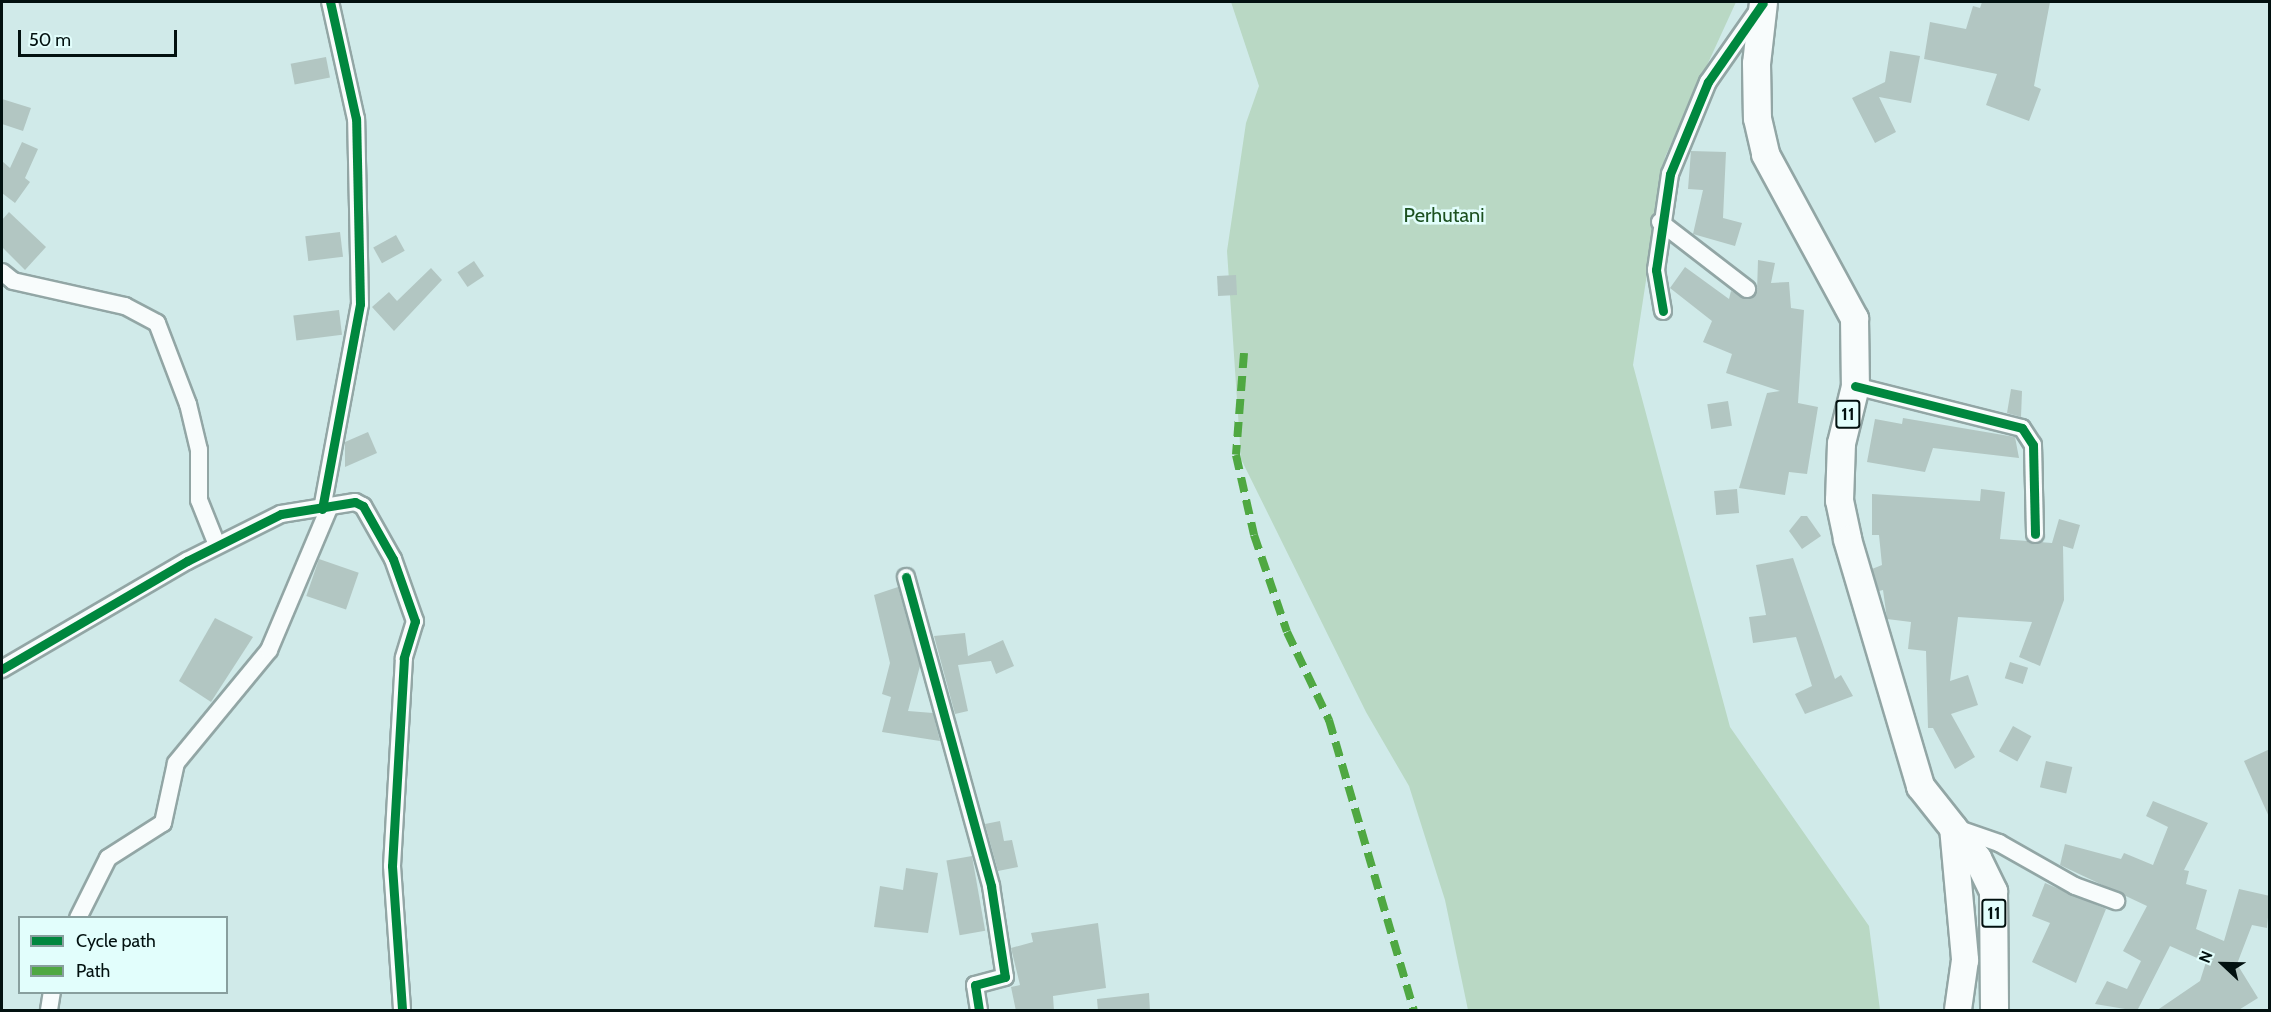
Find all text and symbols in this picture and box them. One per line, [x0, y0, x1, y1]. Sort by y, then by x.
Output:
scale bar [21, 18, 180, 56]
text: 50 m [29, 29, 71, 51]
park label: Perhutani [1404, 203, 1484, 227]
road number: 11 [1834, 399, 1862, 429]
road number: 11 [1980, 898, 2008, 928]
legend [18, 916, 228, 994]
text: Cycle path [76, 930, 156, 952]
north arrow [2193, 934, 2253, 994]
text: N [2195, 948, 2217, 966]
text: Path [76, 960, 110, 982]

